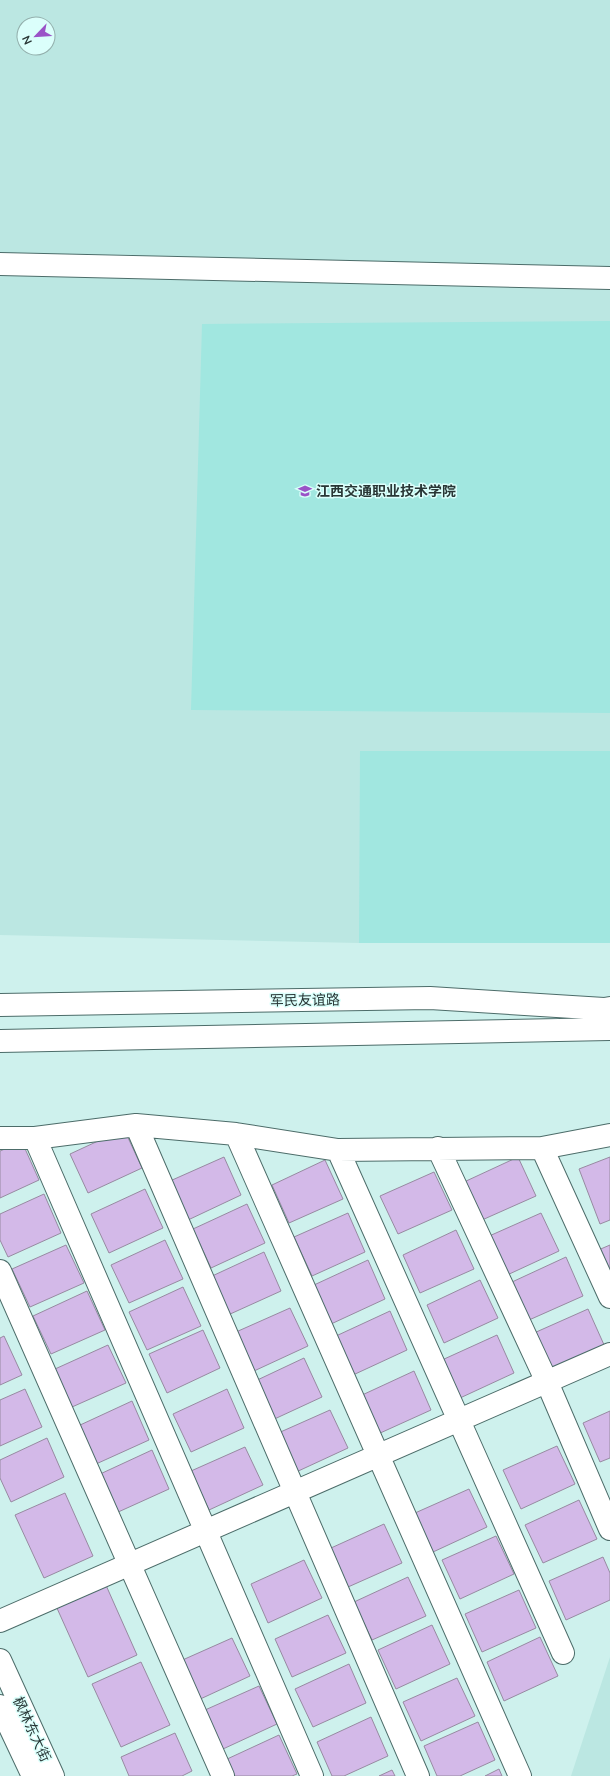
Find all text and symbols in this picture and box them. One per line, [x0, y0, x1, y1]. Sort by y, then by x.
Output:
north arrow [16, 16, 56, 56]
text: N [19, 34, 35, 47]
place label: 江西交通职业技术学院 [316, 482, 456, 500]
school or university icon: 江西交通职业技术学院 [297, 483, 313, 499]
street label: 军民友谊路 [270, 990, 340, 1010]
street label: 枫林东大街 [9, 1693, 55, 1765]

